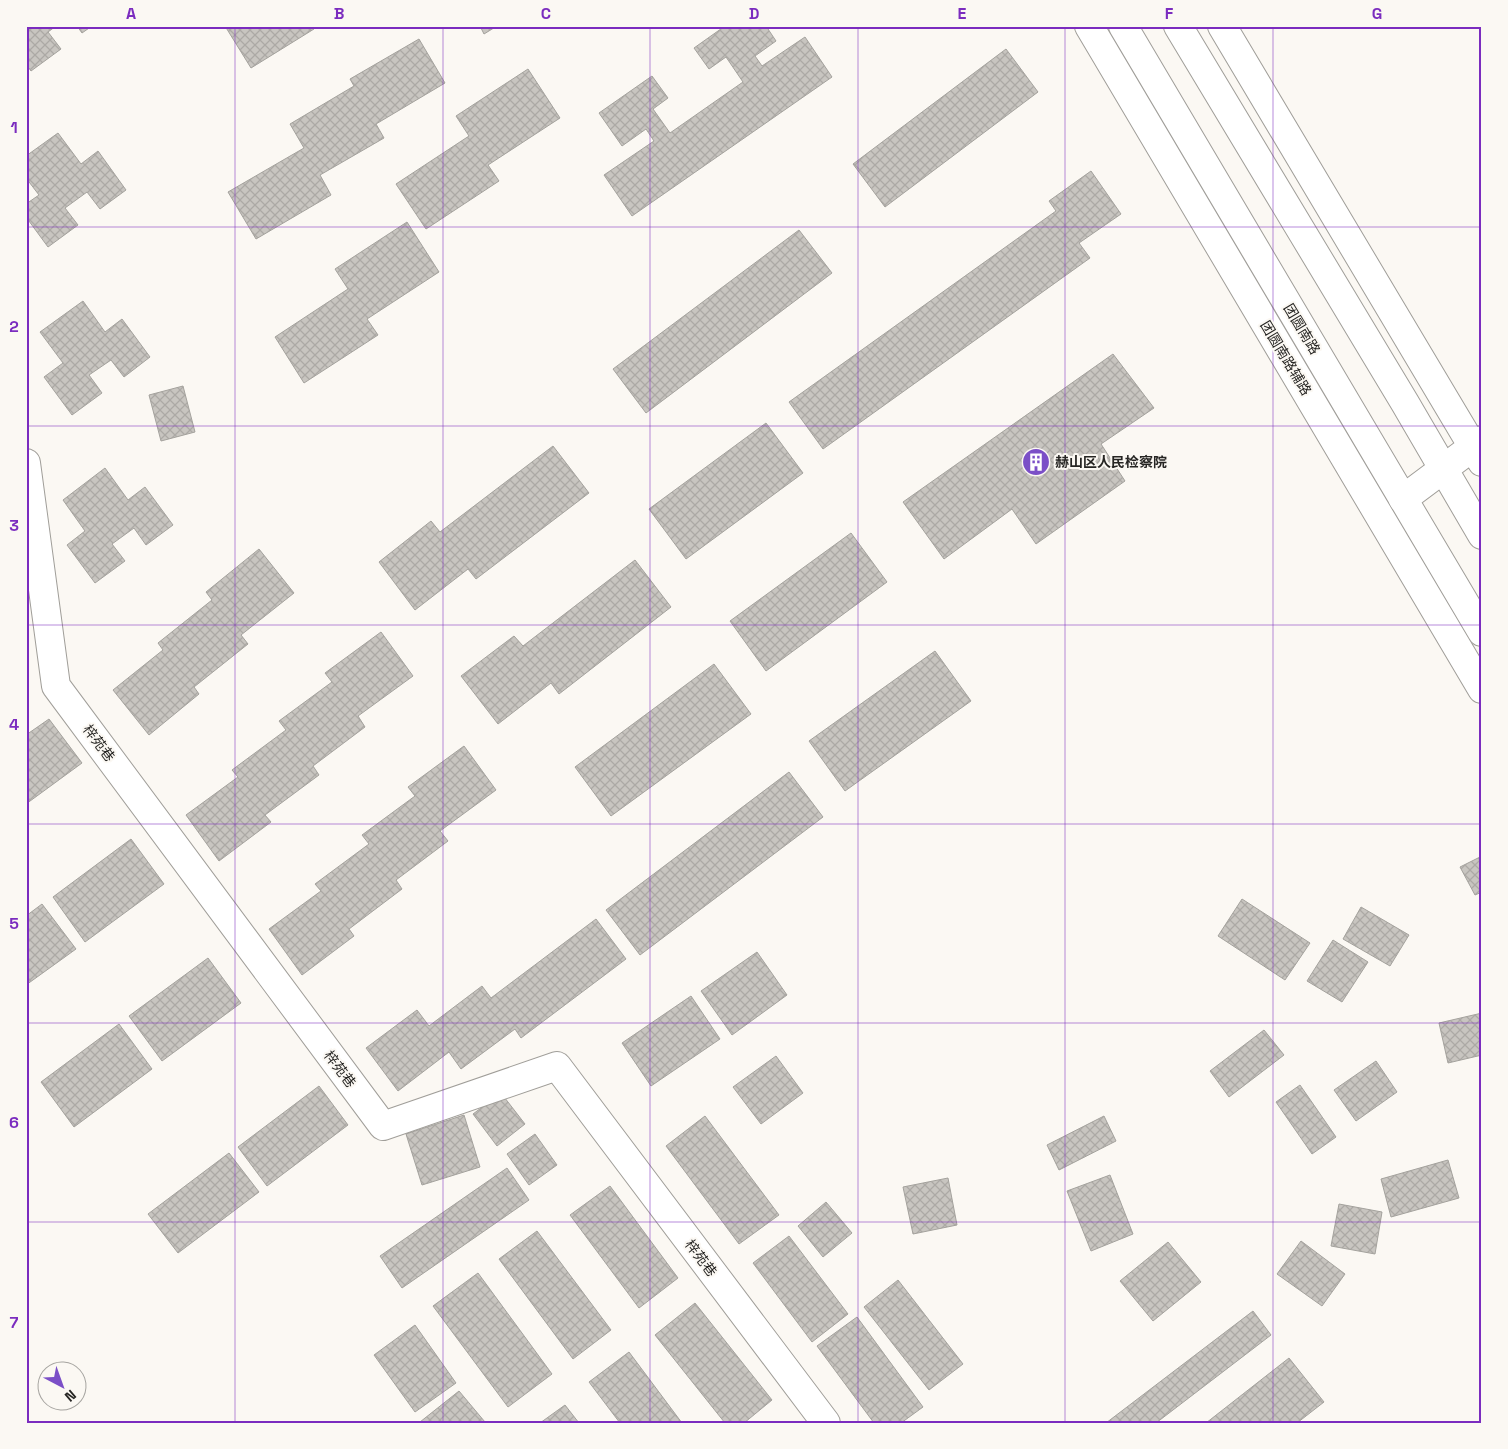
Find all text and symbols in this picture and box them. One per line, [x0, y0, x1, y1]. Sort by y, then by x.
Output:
text: A [126, 3, 136, 24]
text: B [334, 3, 344, 24]
text: C [541, 3, 551, 24]
text: D [749, 3, 759, 24]
text: E [958, 3, 967, 24]
text: F [1165, 3, 1174, 24]
text: G [1372, 3, 1382, 24]
text: 1 [10, 117, 18, 138]
street label: 团圆南路 [1280, 300, 1324, 358]
text: 2 [9, 316, 19, 337]
street label: 团圆南路辅路 [1257, 317, 1315, 399]
building icon: 赫山区人民检察院 [1021, 447, 1051, 477]
place label: 赫山区人民检察院 [1055, 453, 1167, 471]
text: 3 [9, 515, 19, 536]
text: 4 [9, 714, 19, 735]
street label: 梓苑巷 [79, 721, 119, 765]
text: 5 [9, 913, 19, 934]
street label: 梓苑巷 [320, 1047, 360, 1091]
text: 6 [9, 1112, 19, 1133]
street label: 梓苑巷 [681, 1236, 721, 1280]
text: 7 [10, 1312, 19, 1333]
north arrow [38, 1362, 88, 1412]
text: N [61, 1386, 80, 1406]

